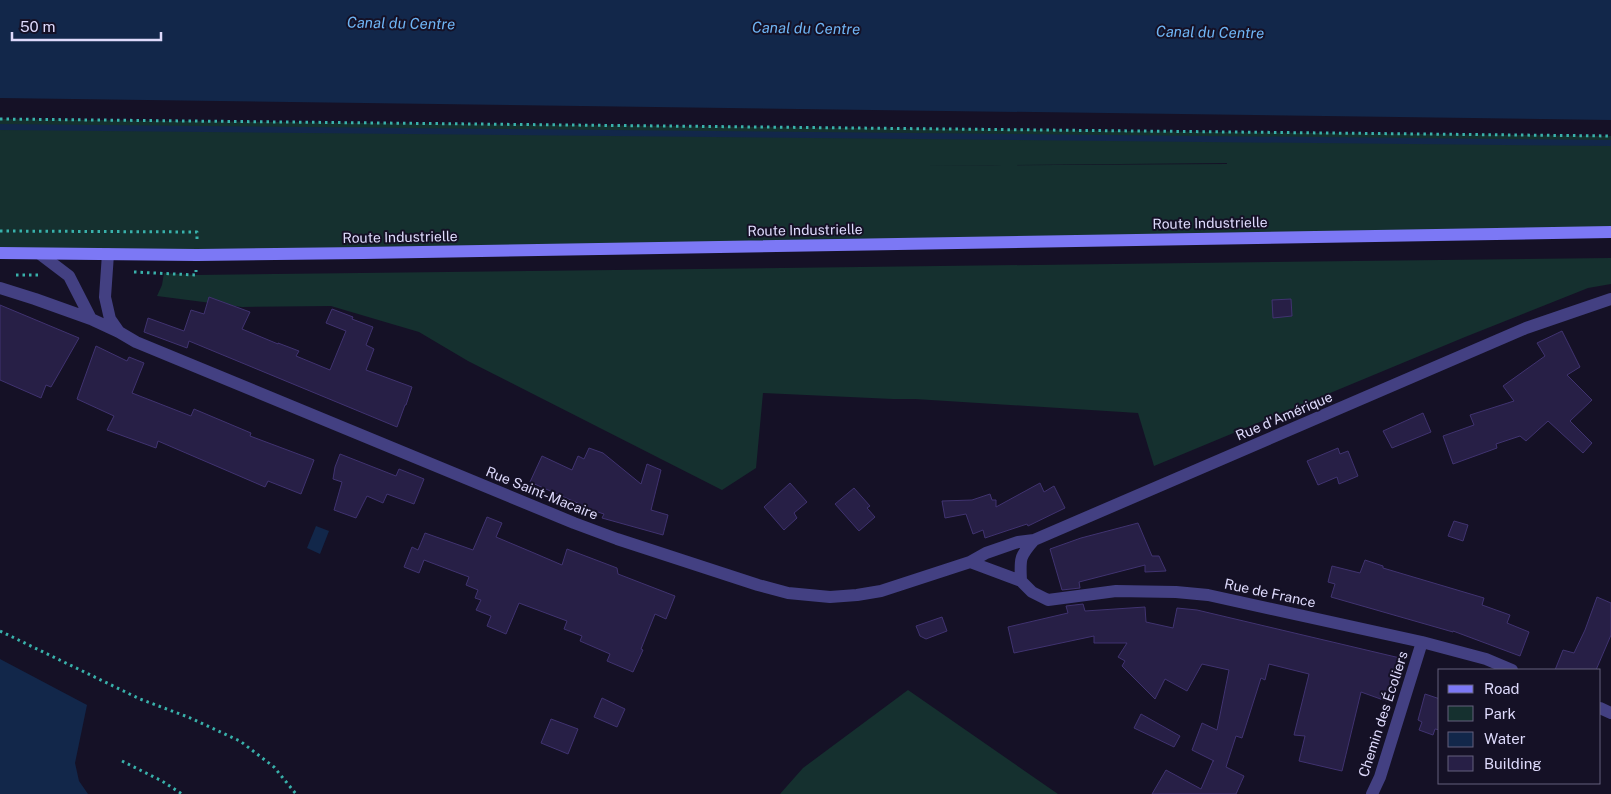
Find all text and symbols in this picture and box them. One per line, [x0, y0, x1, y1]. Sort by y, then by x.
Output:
scale bar [12, 10, 161, 42]
water label: Canal du Centre [347, 14, 455, 32]
text: 50 m [20, 18, 55, 35]
water label: Canal du Centre [752, 19, 860, 37]
water label: Canal du Centre [1156, 23, 1264, 41]
street label: Route Industrielle [1152, 214, 1268, 232]
street label: Route Industrielle [747, 221, 863, 239]
street label: Route Industrielle [342, 228, 458, 246]
street label: Rue d'Amérique [1233, 388, 1335, 444]
street label: Rue Saint-Macaire [484, 463, 601, 523]
street label: Rue de France [1223, 576, 1317, 611]
street label: Chemin des Écoliers [1354, 649, 1411, 779]
legend [1438, 669, 1601, 784]
text: Road [1484, 680, 1520, 697]
text: Park [1484, 705, 1516, 722]
text: Water [1484, 730, 1526, 747]
text: Building [1484, 755, 1542, 772]

